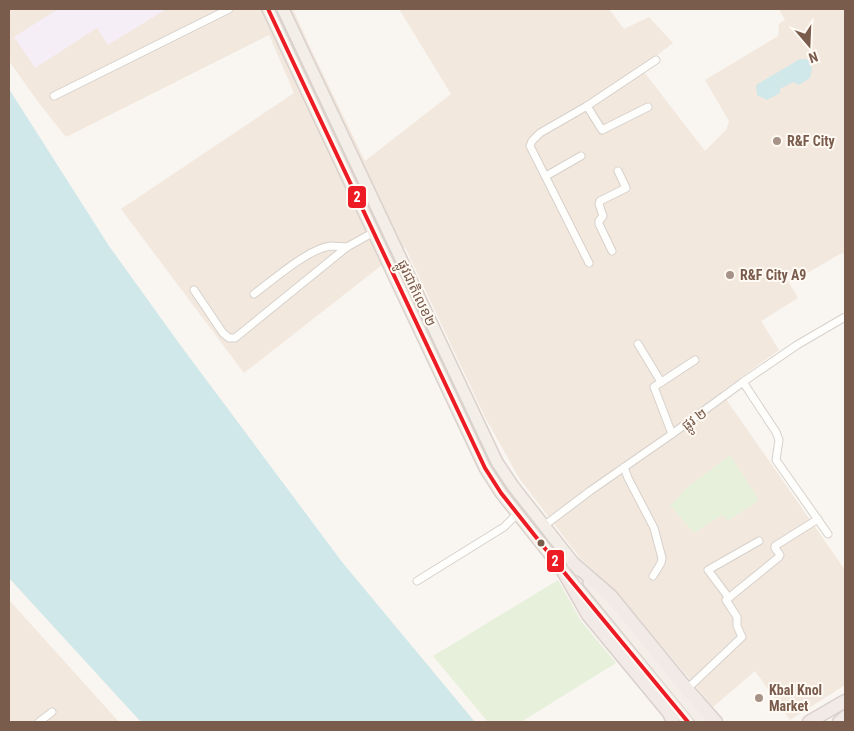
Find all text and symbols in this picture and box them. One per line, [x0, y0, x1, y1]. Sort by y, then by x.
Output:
north arrow [784, 20, 834, 70]
text: N [807, 48, 820, 66]
place label: R&F City [787, 133, 836, 149]
marker: R&F City [771, 135, 783, 147]
line badge: 2 [347, 185, 367, 209]
text: 2 [353, 189, 361, 205]
street label: ផ្លូវជាតិលេខ២ [391, 257, 439, 331]
place label: R&F City A9 [740, 267, 806, 283]
marker: R&F City A9 [724, 269, 736, 281]
street label: ផ្លូវ ២ [678, 405, 712, 437]
unlabelled marker [536, 538, 546, 548]
line badge: 2 [546, 549, 565, 573]
text: 2 [551, 553, 559, 569]
place label: Kbal Knol Market [769, 682, 822, 714]
marker: Kbal Knol Market [753, 692, 765, 704]

